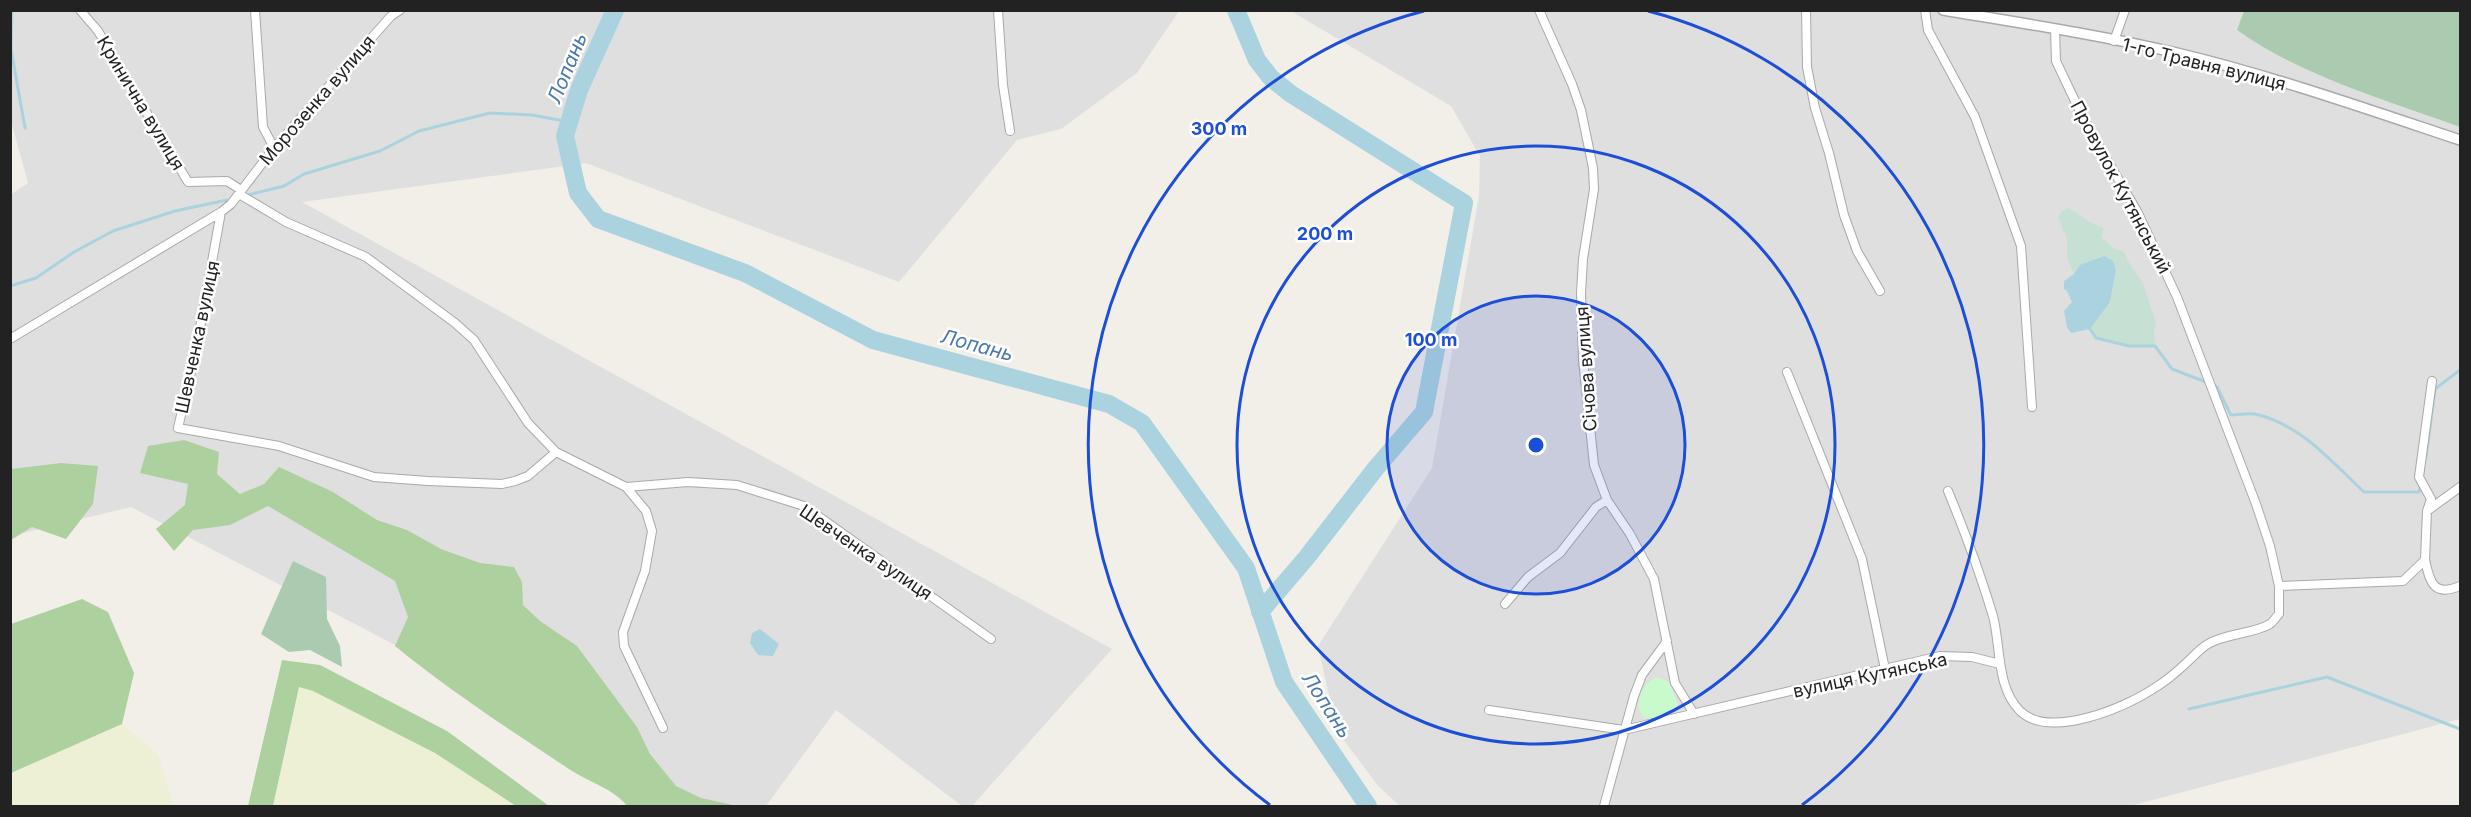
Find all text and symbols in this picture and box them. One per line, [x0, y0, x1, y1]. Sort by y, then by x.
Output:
water label: Лопань [542, 29, 592, 107]
street label: Морозенка вулиця [255, 31, 379, 169]
street label: Кринична вулиця [93, 32, 189, 174]
street label: 1-го Травня вулиця [2120, 33, 2288, 95]
street label: Провулок Кутянський [2066, 97, 2176, 277]
text: 300 m [1191, 118, 1247, 139]
text: 200 m [1297, 223, 1353, 244]
street label: Шевченка вулиця [171, 259, 223, 415]
street label: Січова вулиця [1571, 306, 1601, 432]
water label: Лопань [938, 324, 1016, 366]
text: 100 m [1405, 329, 1457, 350]
centre of rings [1526, 435, 1546, 455]
street label: Шевченка вулиця [796, 500, 936, 604]
street label: вулиця Кутянська [1791, 648, 1949, 702]
water label: Лопань [1297, 667, 1357, 743]

